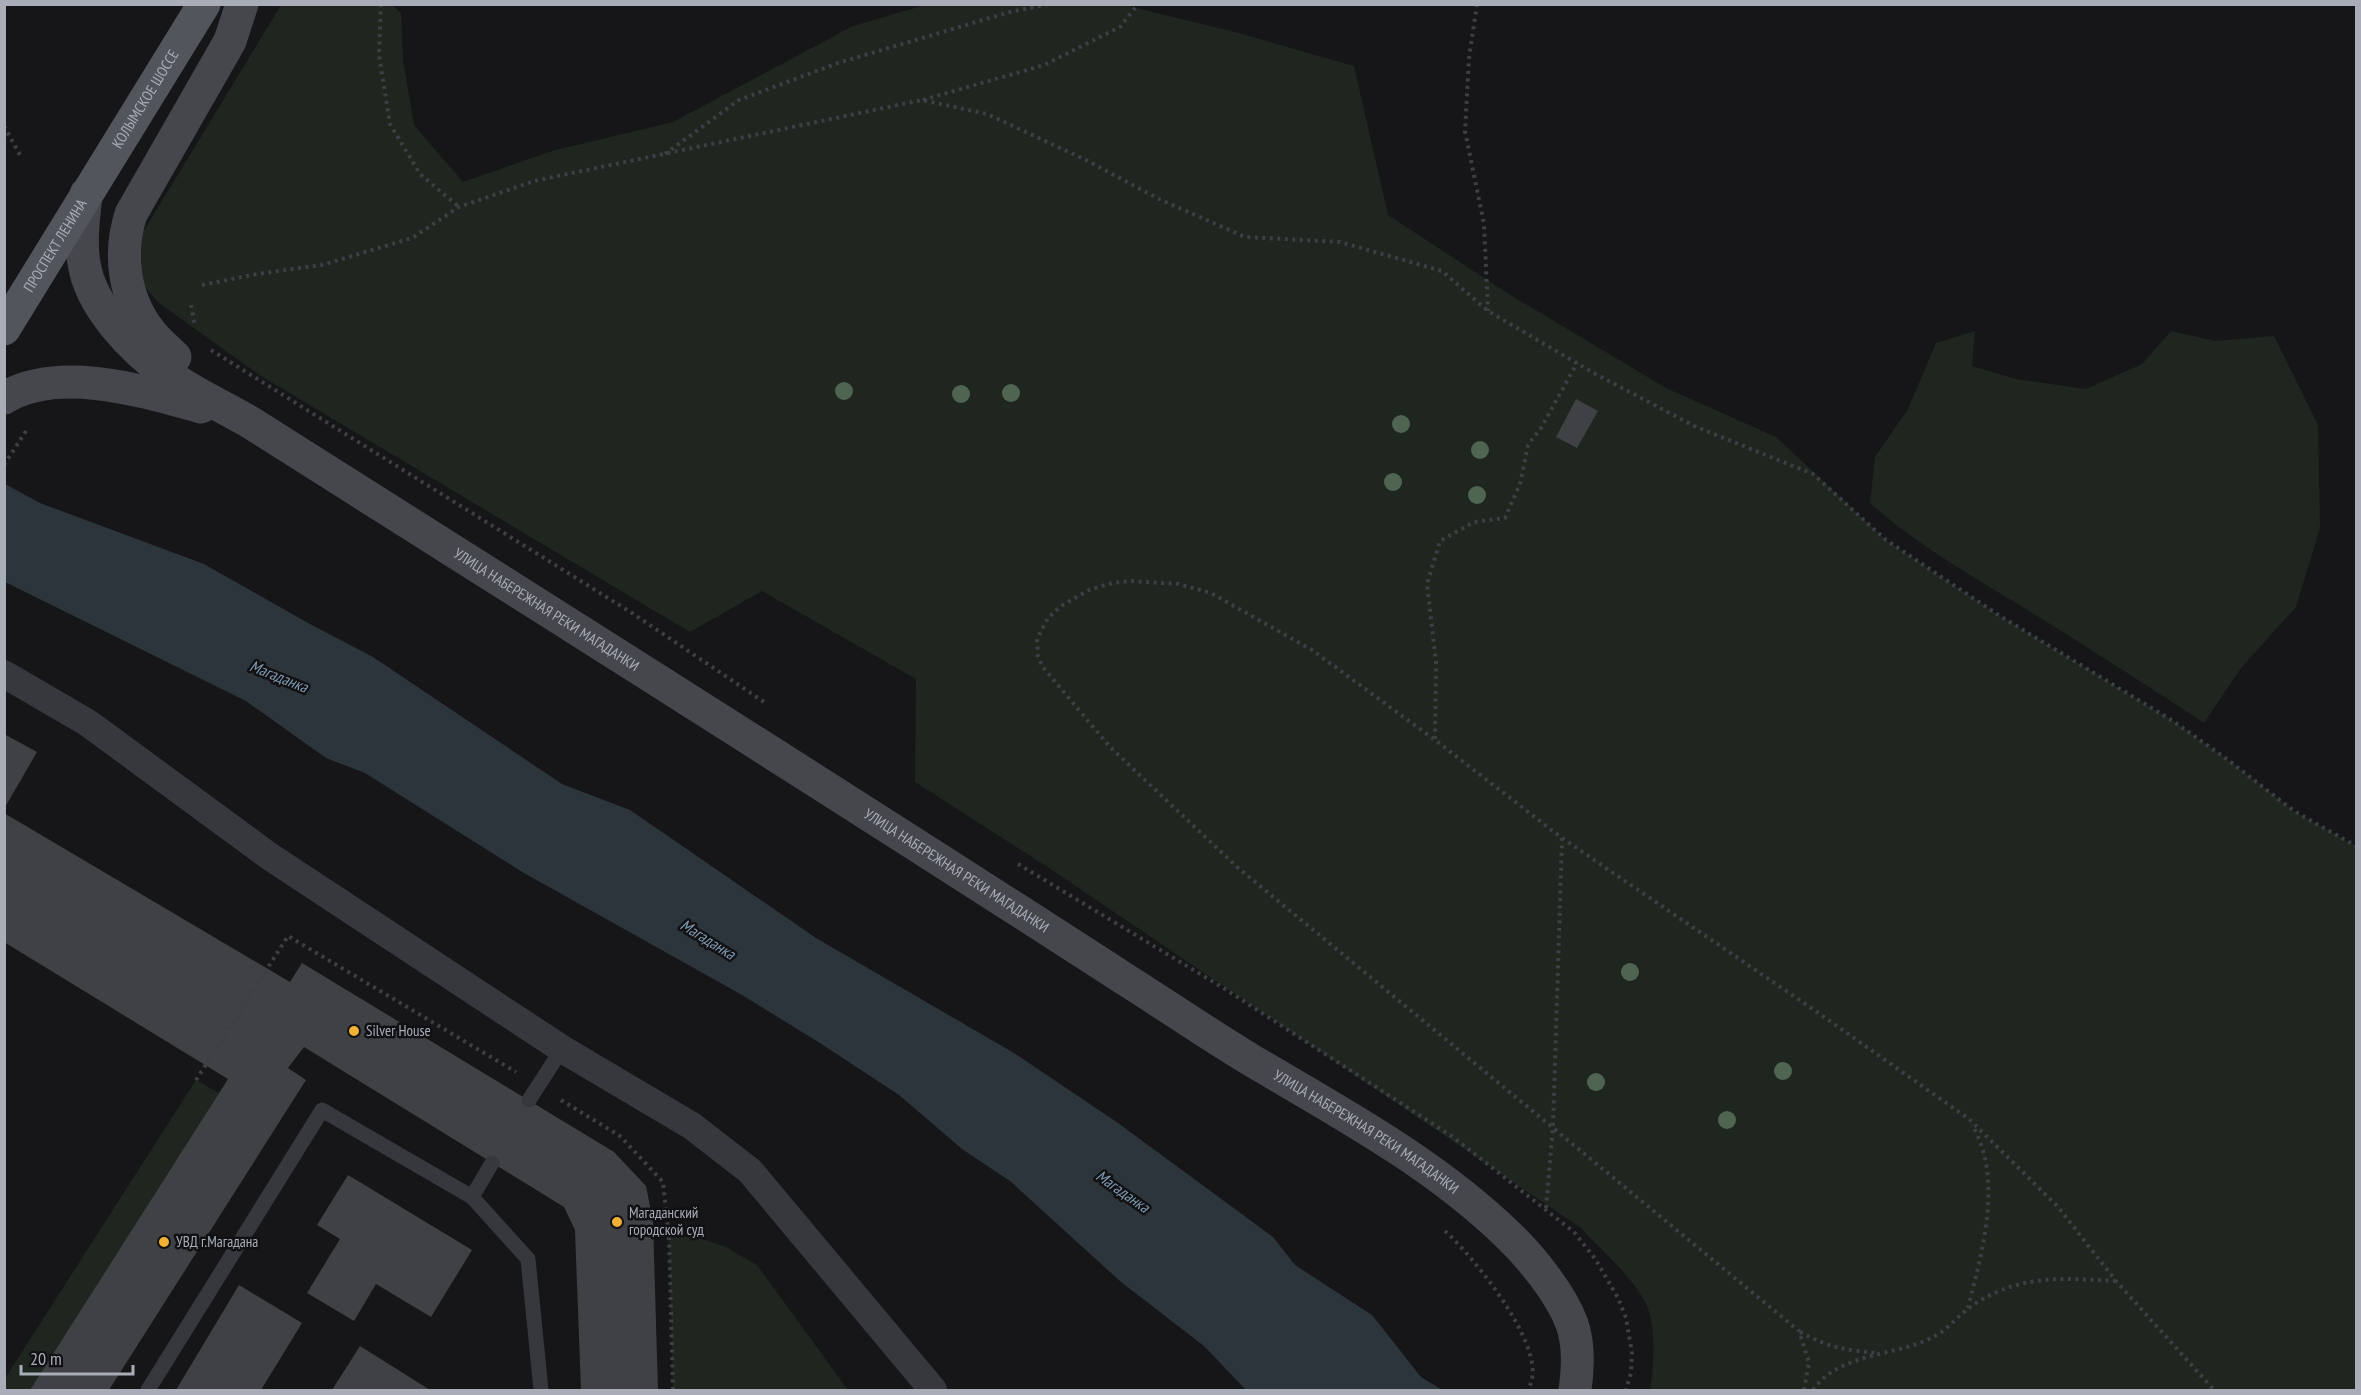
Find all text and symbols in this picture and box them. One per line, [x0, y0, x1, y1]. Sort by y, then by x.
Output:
street label: КОЛЫМСКОЕ ШОССЕ [108, 46, 183, 152]
street label: ПРОСПЕКТ ЛЕНИНА [19, 194, 91, 295]
street label: УЛИЦА НАБЕРЕЖНАЯ РЕКИ МАГАДАНКИ [450, 544, 643, 675]
water label: Магаданка [247, 655, 312, 697]
street label: УЛИЦА НАБЕРЕЖНАЯ РЕКИ МАГАДАНКИ [861, 804, 1053, 937]
water label: Магаданка [677, 914, 740, 964]
place label: Silver House [366, 1021, 431, 1040]
marker: Silver House [347, 1024, 361, 1038]
street label: УЛИЦА НАБЕРЕЖНАЯ РЕКИ МАГАДАНКИ [1270, 1065, 1463, 1198]
water label: Магаданка [1092, 1165, 1155, 1218]
place label: Магаданский городской суд [629, 1203, 704, 1239]
marker: Магаданский городской суд [610, 1215, 624, 1229]
place label: УВД г.Магадана [176, 1232, 258, 1251]
marker: УВД г.Магадана [157, 1235, 171, 1249]
scale bar [21, 1338, 134, 1376]
text: 20 m [30, 1347, 62, 1370]

